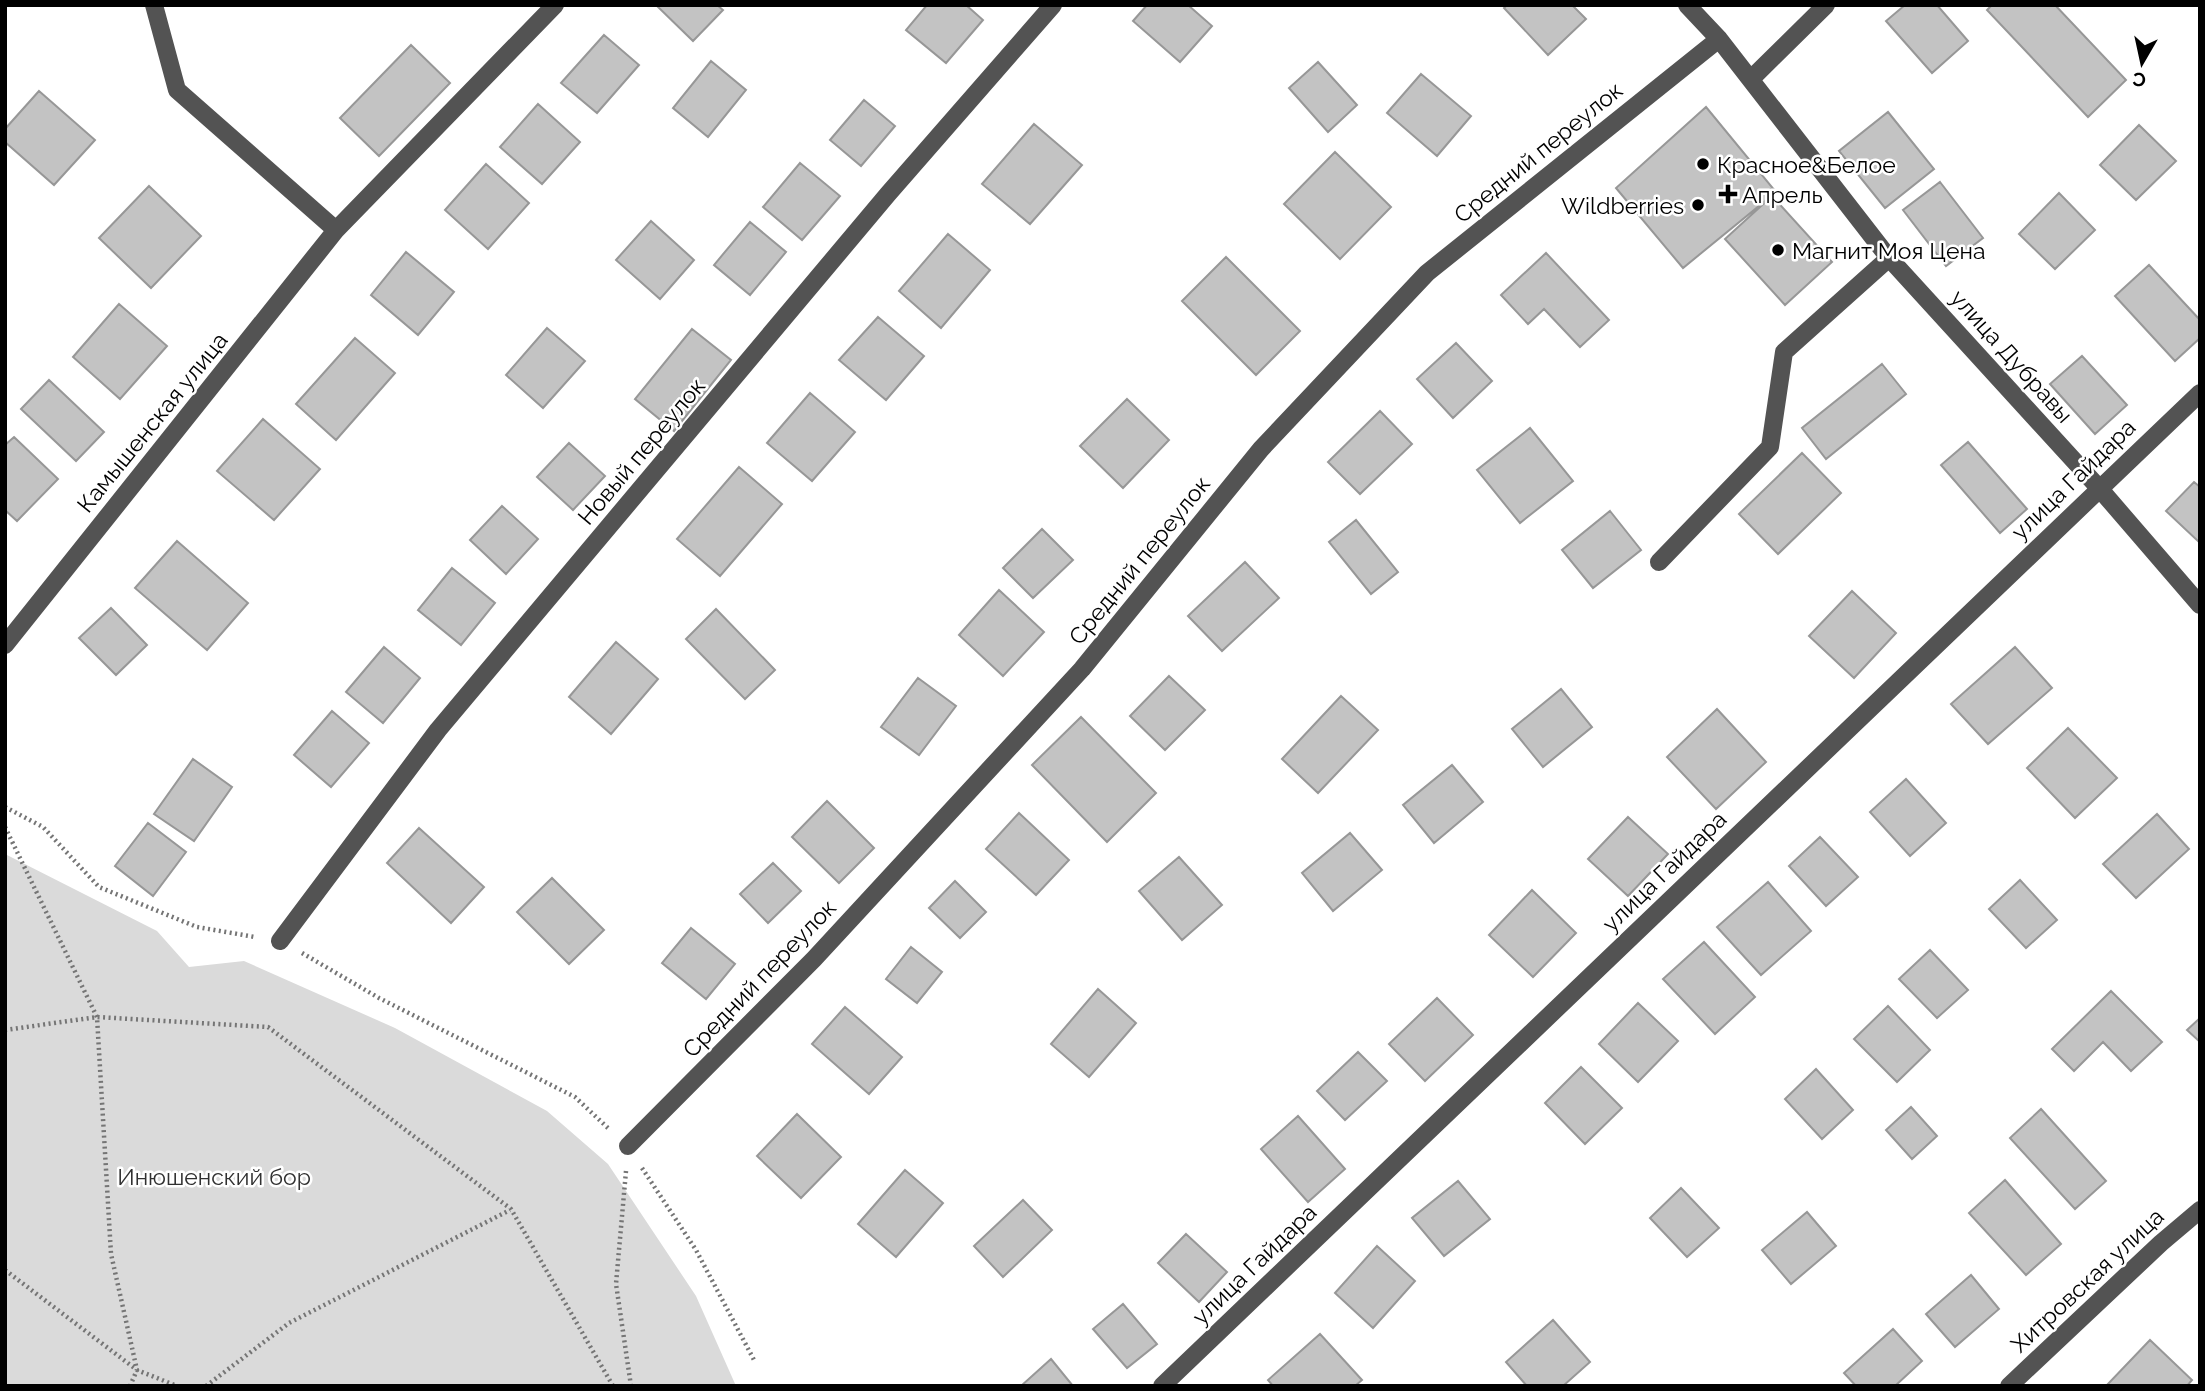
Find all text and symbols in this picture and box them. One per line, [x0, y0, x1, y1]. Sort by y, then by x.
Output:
north arrow [2107, 28, 2177, 98]
text: С [2131, 68, 2148, 92]
street label: Средний переулок [1448, 76, 1628, 228]
place label: Красное&Белое [1717, 151, 1896, 178]
marker: Красное&Белое [1695, 156, 1711, 172]
place label: Апрель [1742, 181, 1823, 208]
marker: Апрель [1720, 186, 1736, 202]
place label: Wildberries [1561, 192, 1684, 219]
marker: Wildberries [1690, 197, 1706, 213]
place label: Магнит Моя Цена [1792, 237, 1986, 264]
marker: Магнит Моя Цена [1770, 242, 1786, 258]
street label: улица Дубравы [1945, 284, 2079, 428]
street label: Камышенская улица [71, 327, 233, 517]
street label: Новый переулок [572, 372, 710, 530]
street label: улица Гайдара [2005, 413, 2141, 545]
street label: Средний переулок [1063, 470, 1215, 650]
street label: улица Гайдара [1596, 805, 1732, 937]
street label: Средний переулок [677, 894, 841, 1062]
park label: Инюшенский бор [117, 1163, 311, 1190]
street label: улица Гайдара [1186, 1198, 1322, 1330]
street label: Хитровская улица [2005, 1202, 2169, 1358]

